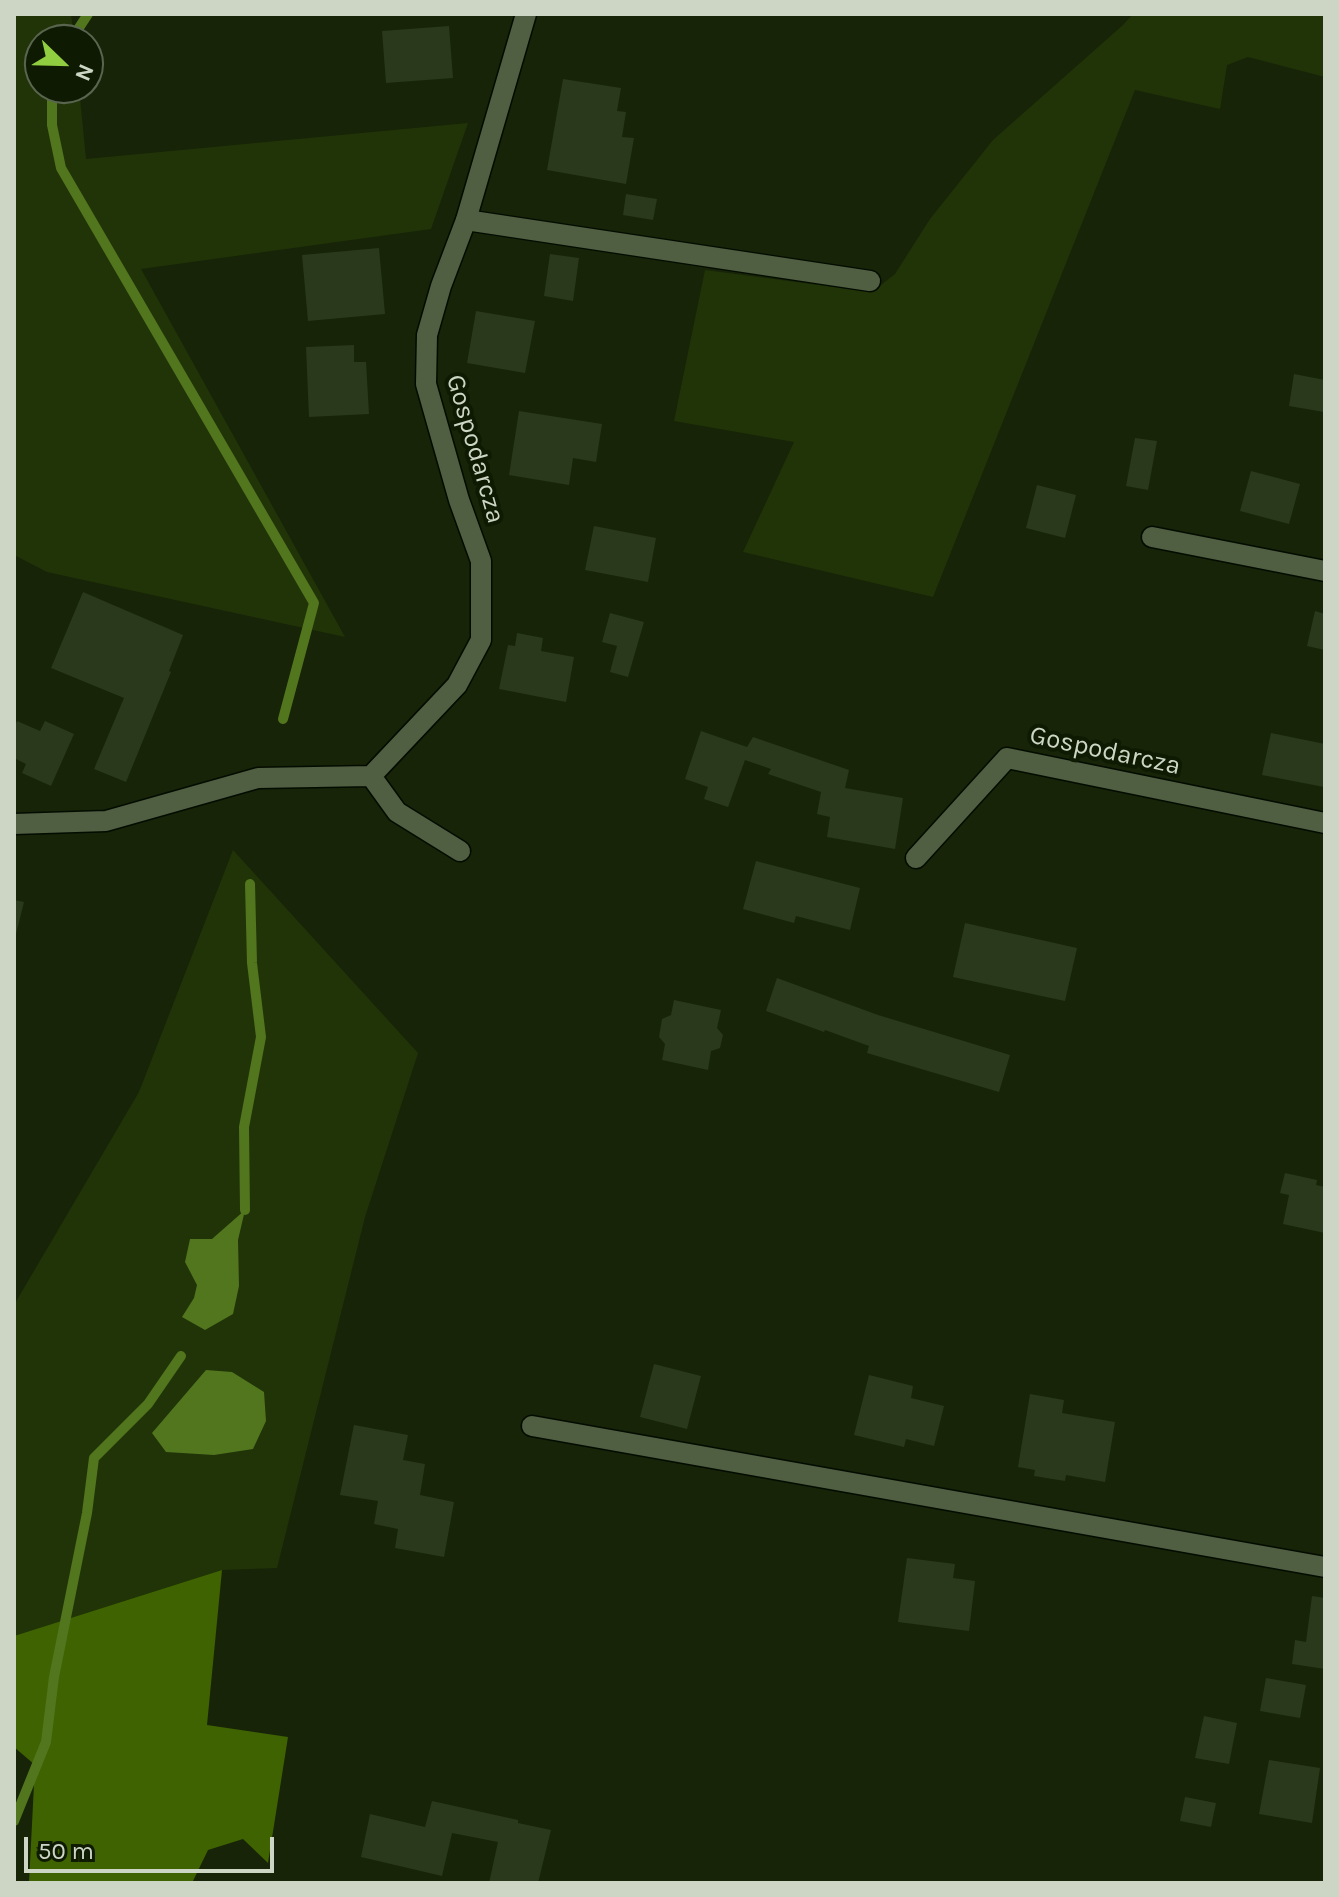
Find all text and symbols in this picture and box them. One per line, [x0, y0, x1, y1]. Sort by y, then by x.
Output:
north arrow [24, 24, 104, 104]
text: N [69, 60, 99, 85]
street label: Gospodarcza [439, 371, 511, 527]
street label: Gospodarcza [1027, 720, 1183, 782]
scale bar [28, 1821, 278, 1871]
text: 50 m [38, 1837, 94, 1865]

